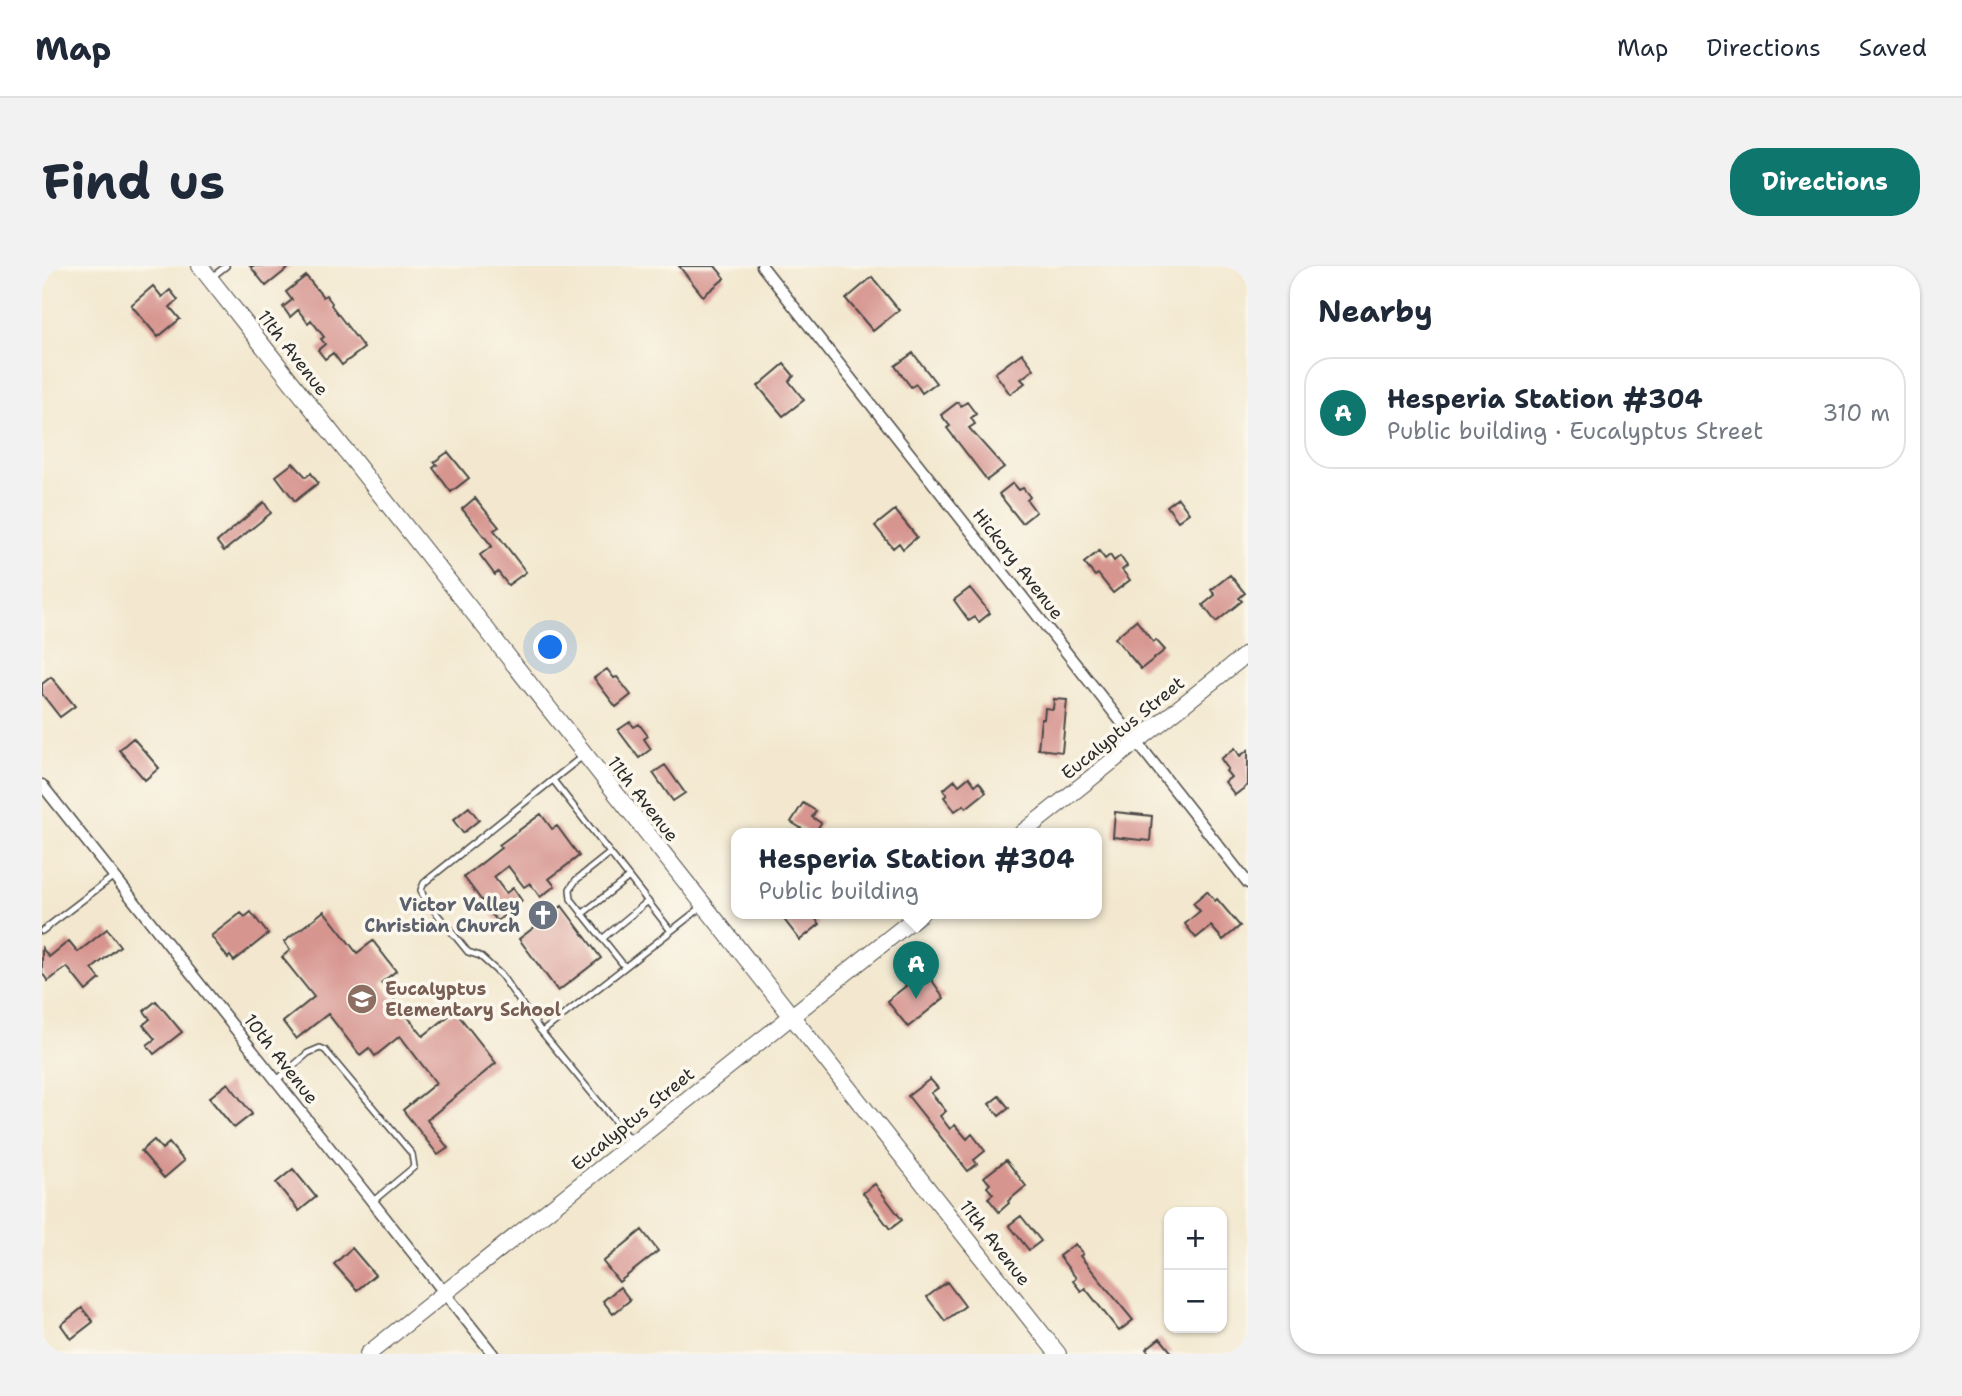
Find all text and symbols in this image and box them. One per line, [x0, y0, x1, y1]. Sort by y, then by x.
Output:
text: Map [35, 26, 111, 71]
text: Map [1617, 32, 1668, 64]
text: Directions [1706, 32, 1821, 64]
text: Saved [1859, 32, 1927, 64]
button: Directions [1730, 148, 1920, 216]
text: Find us [42, 149, 225, 215]
text: Nearby [1318, 291, 1433, 332]
street label: 11th Avenue [252, 305, 334, 401]
text: Hesperia Station #304 [1387, 381, 1703, 416]
text: A [1334, 398, 1352, 428]
text: 310 m [1822, 398, 1890, 428]
text: Public building · Eucalyptus Street [1387, 416, 1763, 446]
street label: Hickory Avenue [967, 504, 1069, 624]
your location [533, 630, 567, 664]
street label: Eucalyptus Street [1057, 671, 1190, 785]
street label: 11th Avenue [602, 751, 684, 847]
popup [731, 828, 1102, 919]
text: Hesperia Station #304 [759, 841, 1074, 876]
text: Public building [759, 876, 919, 906]
place label: Victor Valley Christian Church [364, 893, 520, 938]
church icon: Victor Valley Christian Church [526, 898, 560, 932]
pin: A [893, 941, 939, 999]
place label: Eucalyptus Elementary School [385, 977, 561, 1022]
school or university icon: Eucalyptus Elementary School [345, 982, 379, 1016]
street label: 10th Avenue [238, 1009, 324, 1109]
street label: Eucalyptus Street [567, 1062, 700, 1176]
street label: 11th Avenue [954, 1195, 1036, 1291]
map controls [1164, 1207, 1227, 1333]
button: + [1164, 1207, 1227, 1270]
button: − [1164, 1270, 1227, 1333]

